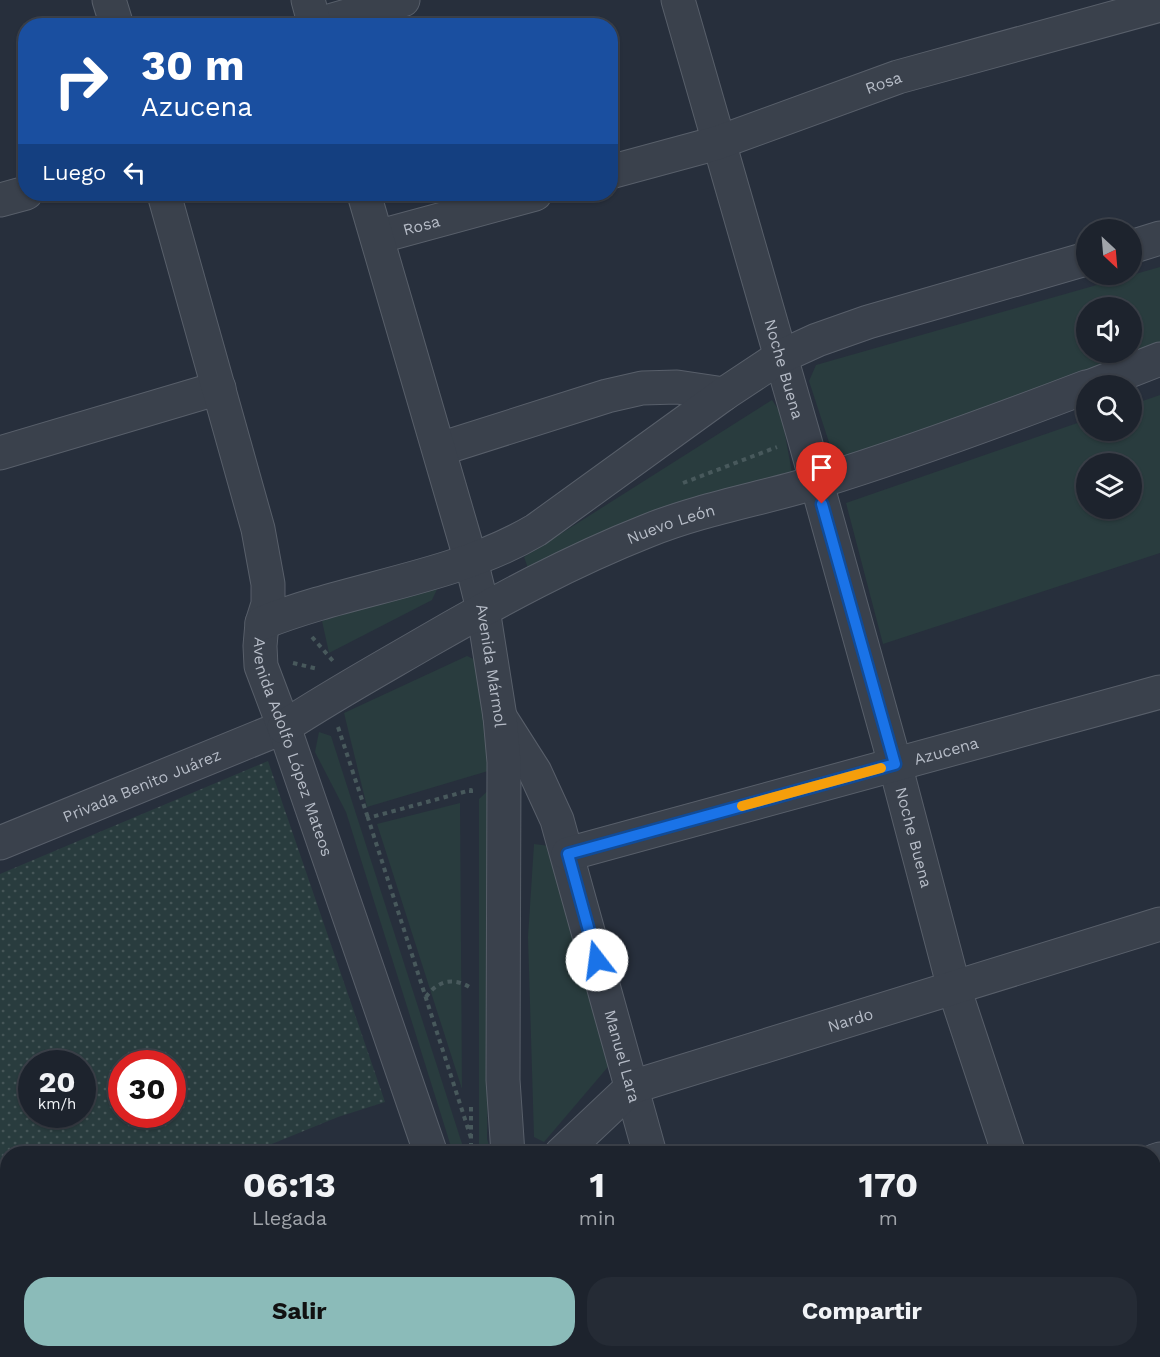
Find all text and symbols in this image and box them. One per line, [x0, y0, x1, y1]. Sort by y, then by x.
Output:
text: 30 m [141, 41, 245, 90]
icon: right [42, 42, 120, 120]
street label: Rosa [863, 67, 904, 98]
text: Azucena [141, 91, 253, 123]
icon: left [118, 156, 151, 189]
text: Luego [42, 160, 106, 185]
street label: Rosa [401, 211, 442, 239]
north arrow [1076, 219, 1142, 285]
map controls [1076, 219, 1142, 519]
button: sound [1076, 297, 1142, 363]
street label: Noche Buena [761, 317, 808, 421]
button: search [1076, 375, 1142, 441]
pin [796, 442, 847, 504]
icon: arrive [805, 451, 838, 484]
button: layers [1076, 453, 1142, 519]
street label: Nuevo León [624, 500, 717, 548]
street label: Avenida Mármol [473, 602, 510, 728]
street label: Avenida Adolfo López Mateos [250, 636, 337, 859]
street label: Azucena [912, 733, 981, 768]
street label: Privada Benito Juárez [60, 744, 224, 826]
street label: Noche Buena [892, 785, 937, 890]
position arrow [565, 928, 629, 992]
street label: Nardo [825, 1004, 875, 1036]
street label: Manuel Lara [601, 1007, 645, 1105]
speed limit sign: 30 [108, 1050, 186, 1128]
text: 20 [38, 1064, 76, 1099]
text: km/h [38, 1095, 76, 1113]
text: 06:13 [243, 1164, 336, 1206]
text: 1 [589, 1164, 605, 1206]
text: 170 [858, 1164, 918, 1206]
text: Llegada [252, 1206, 327, 1230]
text: min [579, 1206, 616, 1230]
text: m [879, 1206, 898, 1230]
button: Salir [24, 1277, 575, 1346]
button: Compartir [587, 1277, 1137, 1346]

